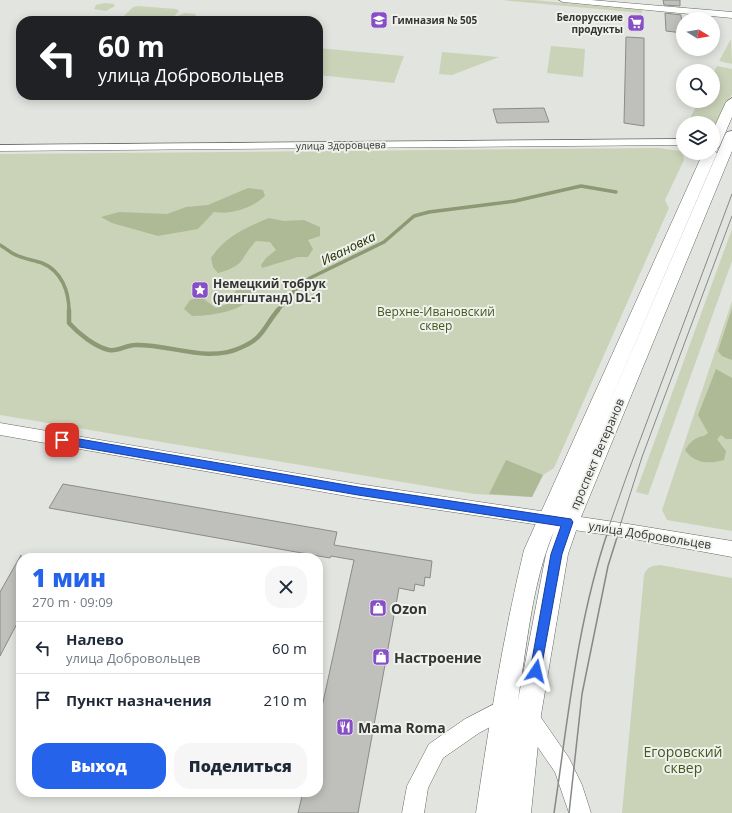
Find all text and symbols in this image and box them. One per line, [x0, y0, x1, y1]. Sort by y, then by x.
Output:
school or university icon: Гимназия № 505 [369, 10, 389, 30]
place label: Белорусские продукты [556, 10, 623, 36]
north arrow [676, 12, 720, 56]
map controls [676, 12, 720, 160]
place label: Гимназия № 505 [392, 13, 478, 27]
supermarket icon: Белорусские продукты [626, 13, 646, 33]
text: 60 m [98, 27, 165, 65]
icon: left [32, 32, 84, 84]
text: улица Добровольцев [98, 63, 284, 87]
button: search [676, 64, 720, 108]
button: layers [676, 116, 720, 160]
street label: улица Здоровцева [296, 137, 386, 153]
water label: Ивановка [318, 227, 379, 269]
place label: Немецкий тобрук (рингштанд) DL-1 [213, 275, 327, 306]
place icon: Немецкий тобрук (рингштанд) DL-1 [190, 280, 210, 300]
park label: Верхне-Ивановский сквер [377, 303, 495, 334]
street label: проспект Ветеранов [566, 396, 628, 512]
pin [45, 423, 79, 457]
icon: arrive [51, 429, 73, 451]
street label: улица Добровольцев [587, 517, 713, 553]
text: 1 мин [32, 561, 106, 594]
button: close [265, 566, 307, 608]
text: 270 m · 09:09 [32, 593, 113, 611]
shop icon: Ozon [368, 598, 388, 618]
place label: Ozon [391, 599, 427, 618]
text: Налево [66, 629, 124, 649]
icon: left [32, 637, 54, 659]
text: 60 m [272, 638, 307, 658]
shop icon: Настроение [371, 647, 391, 667]
place label: Настроение [394, 648, 482, 667]
text: улица Добровольцев [66, 649, 200, 667]
position arrow [515, 650, 557, 692]
icon: arrive [32, 689, 54, 711]
text: Пункт назначения [66, 690, 212, 710]
text: 210 m [263, 690, 307, 710]
restaurant icon: Mama Roma [335, 717, 355, 737]
place label: Mama Roma [358, 718, 446, 737]
park label: Егоровский сквер [643, 742, 723, 777]
button: Выход [32, 743, 166, 789]
button: Поделиться [174, 743, 307, 789]

